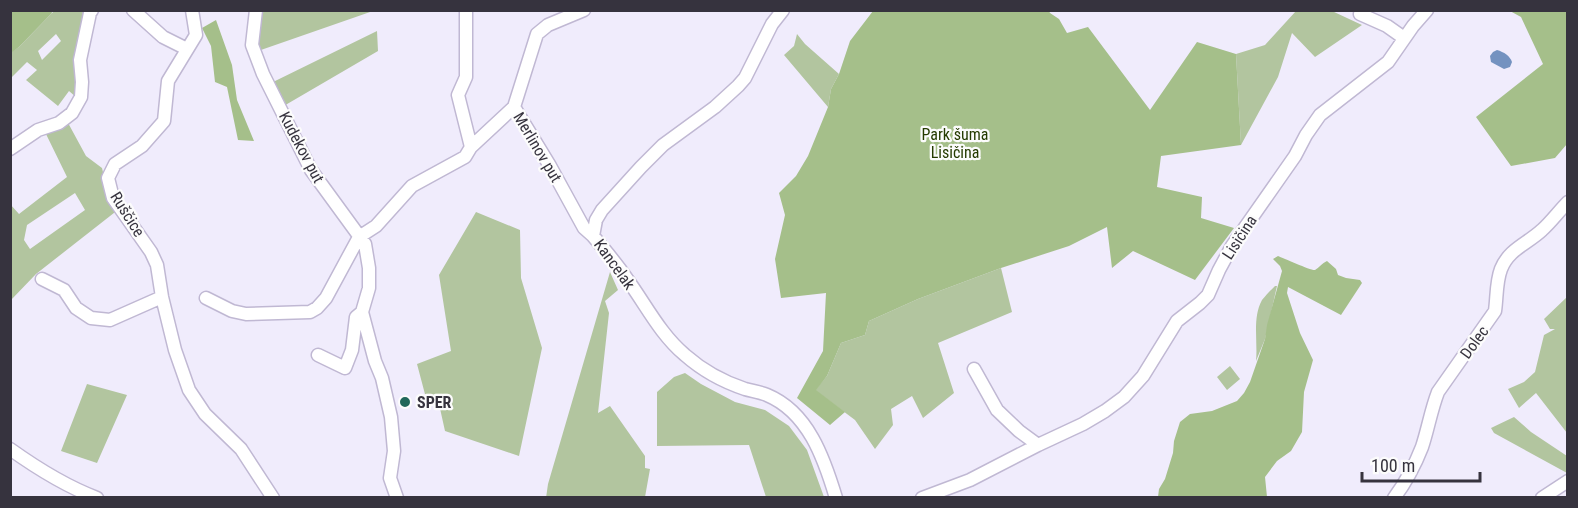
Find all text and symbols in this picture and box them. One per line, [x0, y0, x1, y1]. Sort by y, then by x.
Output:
street label: Kudekov put [275, 108, 328, 186]
street label: Merlinov put [509, 109, 566, 186]
park label: Park šuma Lisičina [922, 125, 988, 162]
street label: Ruščice [106, 188, 149, 240]
street label: Lisičina [1218, 212, 1261, 263]
street label: Kancelak [590, 235, 640, 294]
street label: Dolec [1456, 322, 1493, 362]
place label: SPER [417, 393, 452, 412]
marker: SPER [398, 395, 412, 409]
scale bar [1362, 445, 1480, 483]
text: 100 m [1371, 455, 1415, 476]

